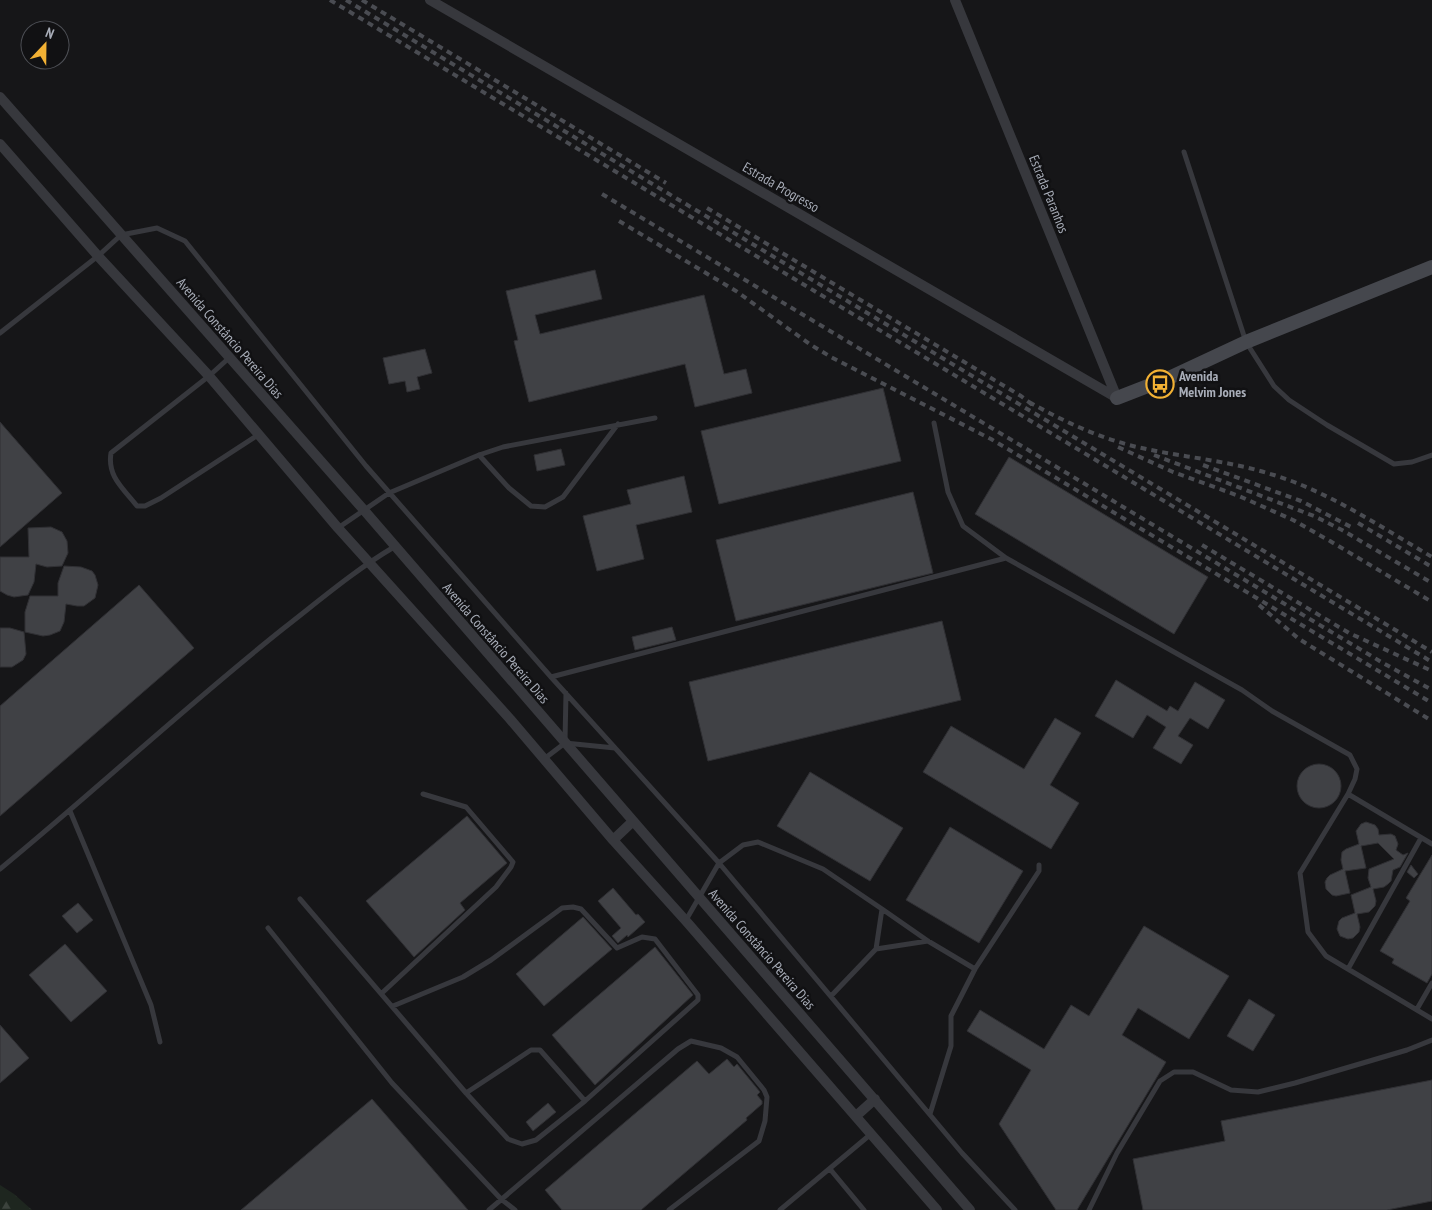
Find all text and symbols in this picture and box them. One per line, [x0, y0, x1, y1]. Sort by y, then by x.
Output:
north arrow [20, 20, 70, 70]
text: N [43, 23, 57, 43]
street label: Estrada Paranhos [1025, 152, 1073, 236]
street label: Estrada Progresso [739, 158, 823, 216]
street label: Avenida Constâncio Pereira Dias [173, 274, 288, 402]
place label: Avenida Melvim Jones [1178, 367, 1246, 401]
bus stop icon: Avenida Melvim Jones [1145, 369, 1175, 399]
street label: Avenida Constâncio Pereira Dias [439, 579, 554, 707]
street label: Avenida Constâncio Pereira Dias [705, 885, 820, 1013]

